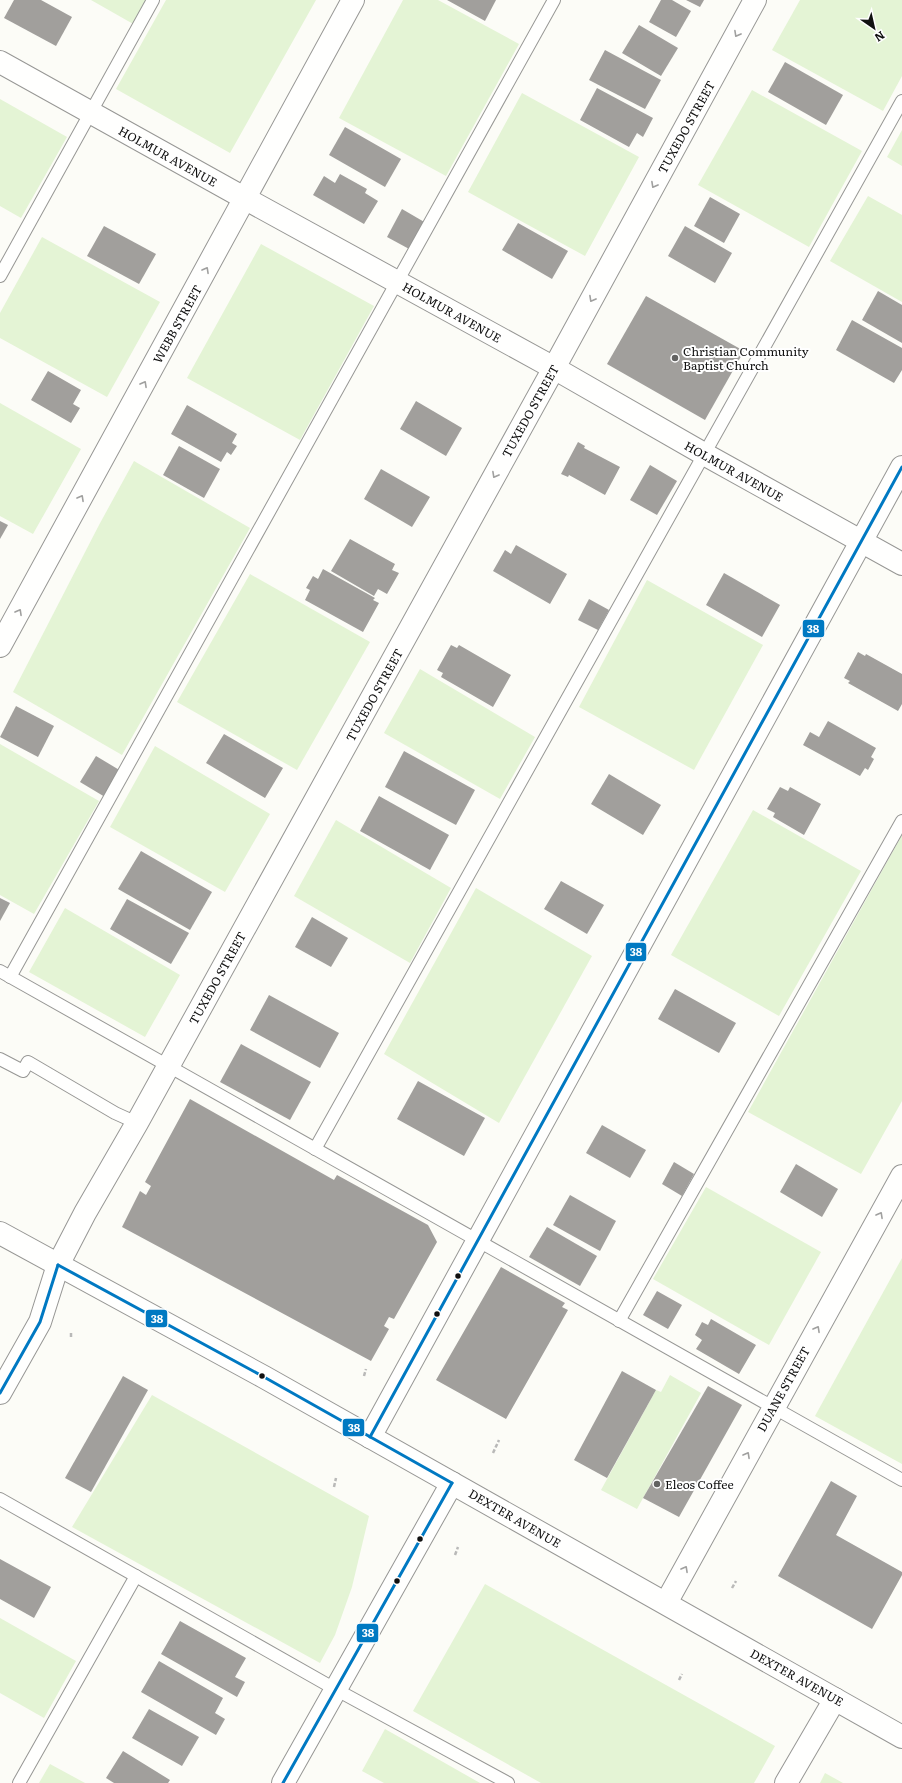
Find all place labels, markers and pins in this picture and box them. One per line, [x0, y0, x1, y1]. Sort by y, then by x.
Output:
place label: Christian Community Baptist Church [683, 342, 809, 374]
marker: Christian Community Baptist Church [670, 353, 680, 363]
unlabelled marker [453, 1271, 463, 1281]
unlabelled marker [432, 1309, 442, 1319]
unlabelled marker [257, 1371, 267, 1381]
place label: Eleos Coffee [665, 1475, 734, 1493]
marker: Eleos Coffee [652, 1479, 662, 1489]
unlabelled marker [415, 1534, 425, 1544]
unlabelled marker [392, 1576, 402, 1586]

